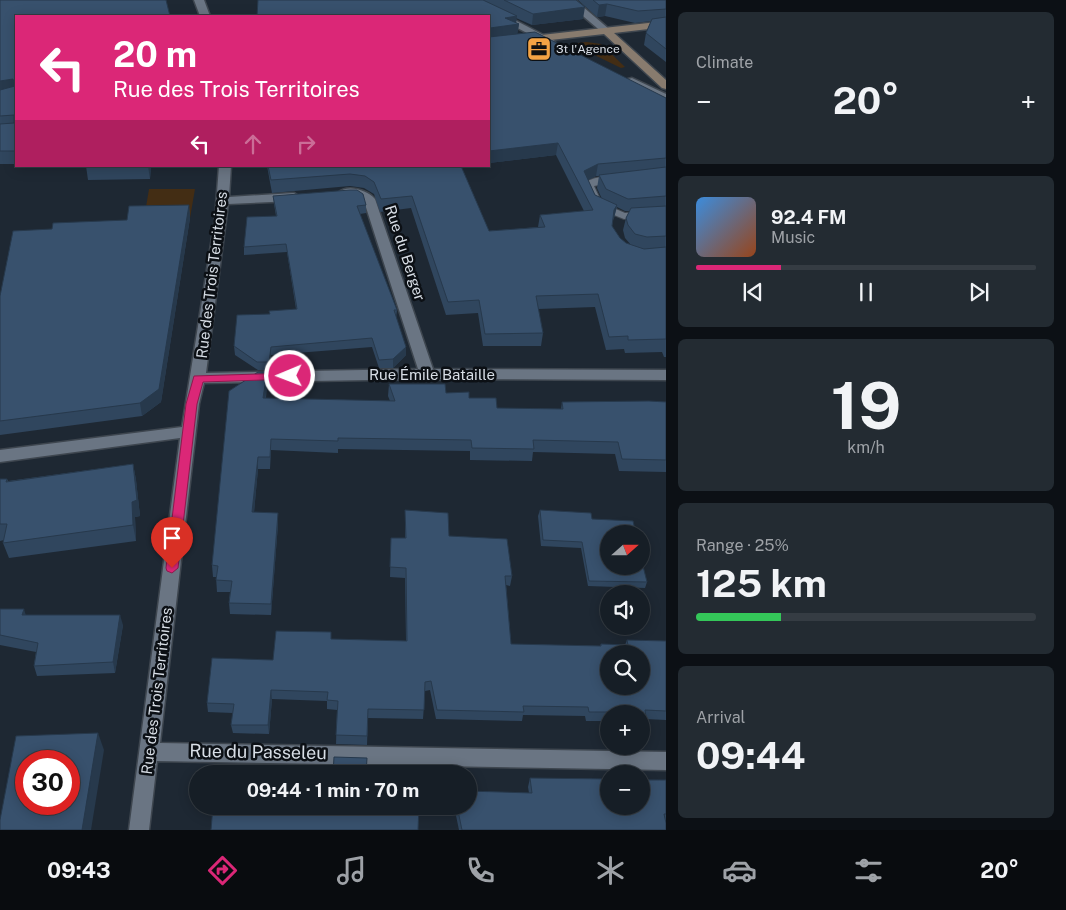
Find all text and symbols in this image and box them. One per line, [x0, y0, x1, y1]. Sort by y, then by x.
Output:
text: 20 m [113, 34, 197, 75]
icon: left [30, 35, 95, 100]
office icon: 3t l'Agence [526, 36, 552, 62]
place label: 3t l'Agence [556, 42, 620, 56]
text: Climate [696, 53, 753, 72]
text: Rue des Trois Territoires [113, 76, 360, 102]
text: 20° [833, 78, 899, 123]
text: − [696, 85, 712, 118]
text: + [1020, 85, 1036, 118]
icon: left [186, 130, 214, 158]
icon: ahead [239, 130, 267, 158]
icon: right [292, 130, 320, 158]
street label: Rue des Trois Territoires [193, 190, 230, 359]
street label: Rue du Berger [382, 203, 429, 303]
text: 92.4 FM [771, 206, 847, 228]
text: Music [771, 228, 815, 247]
icon: previous [739, 278, 767, 306]
icon: pause [852, 278, 880, 306]
icon: next [965, 278, 993, 306]
position arrow [263, 349, 315, 401]
street label: Rue Émile Bataille [369, 366, 495, 383]
text: 19 [831, 367, 901, 444]
text: km/h [847, 438, 885, 457]
pin [151, 517, 193, 568]
icon: arrive [158, 524, 186, 552]
north arrow [600, 525, 650, 575]
map controls [600, 525, 650, 815]
text: Range · 25% [696, 536, 789, 555]
text: 125 km [696, 561, 827, 606]
button: sound [600, 585, 650, 635]
street label: Rue des Trois Territoires [138, 606, 175, 775]
button: search [600, 645, 650, 695]
button: + [600, 705, 650, 755]
text: Arrival [696, 708, 745, 727]
text: 09:44 [696, 733, 805, 778]
street label: Rue du Passeleu [189, 740, 327, 763]
speed limit sign: 30 [15, 750, 80, 815]
button: − [600, 765, 650, 815]
text: 09:44 · 1 min · 70 m [247, 779, 419, 801]
icon: directions [205, 853, 240, 888]
icon: music [334, 853, 369, 888]
icon: phone [463, 853, 498, 888]
icon: climate [593, 853, 628, 888]
icon: car [722, 853, 757, 888]
icon: filters [851, 853, 886, 888]
text: 09:43 [47, 857, 111, 883]
text: 20° [980, 857, 1019, 883]

